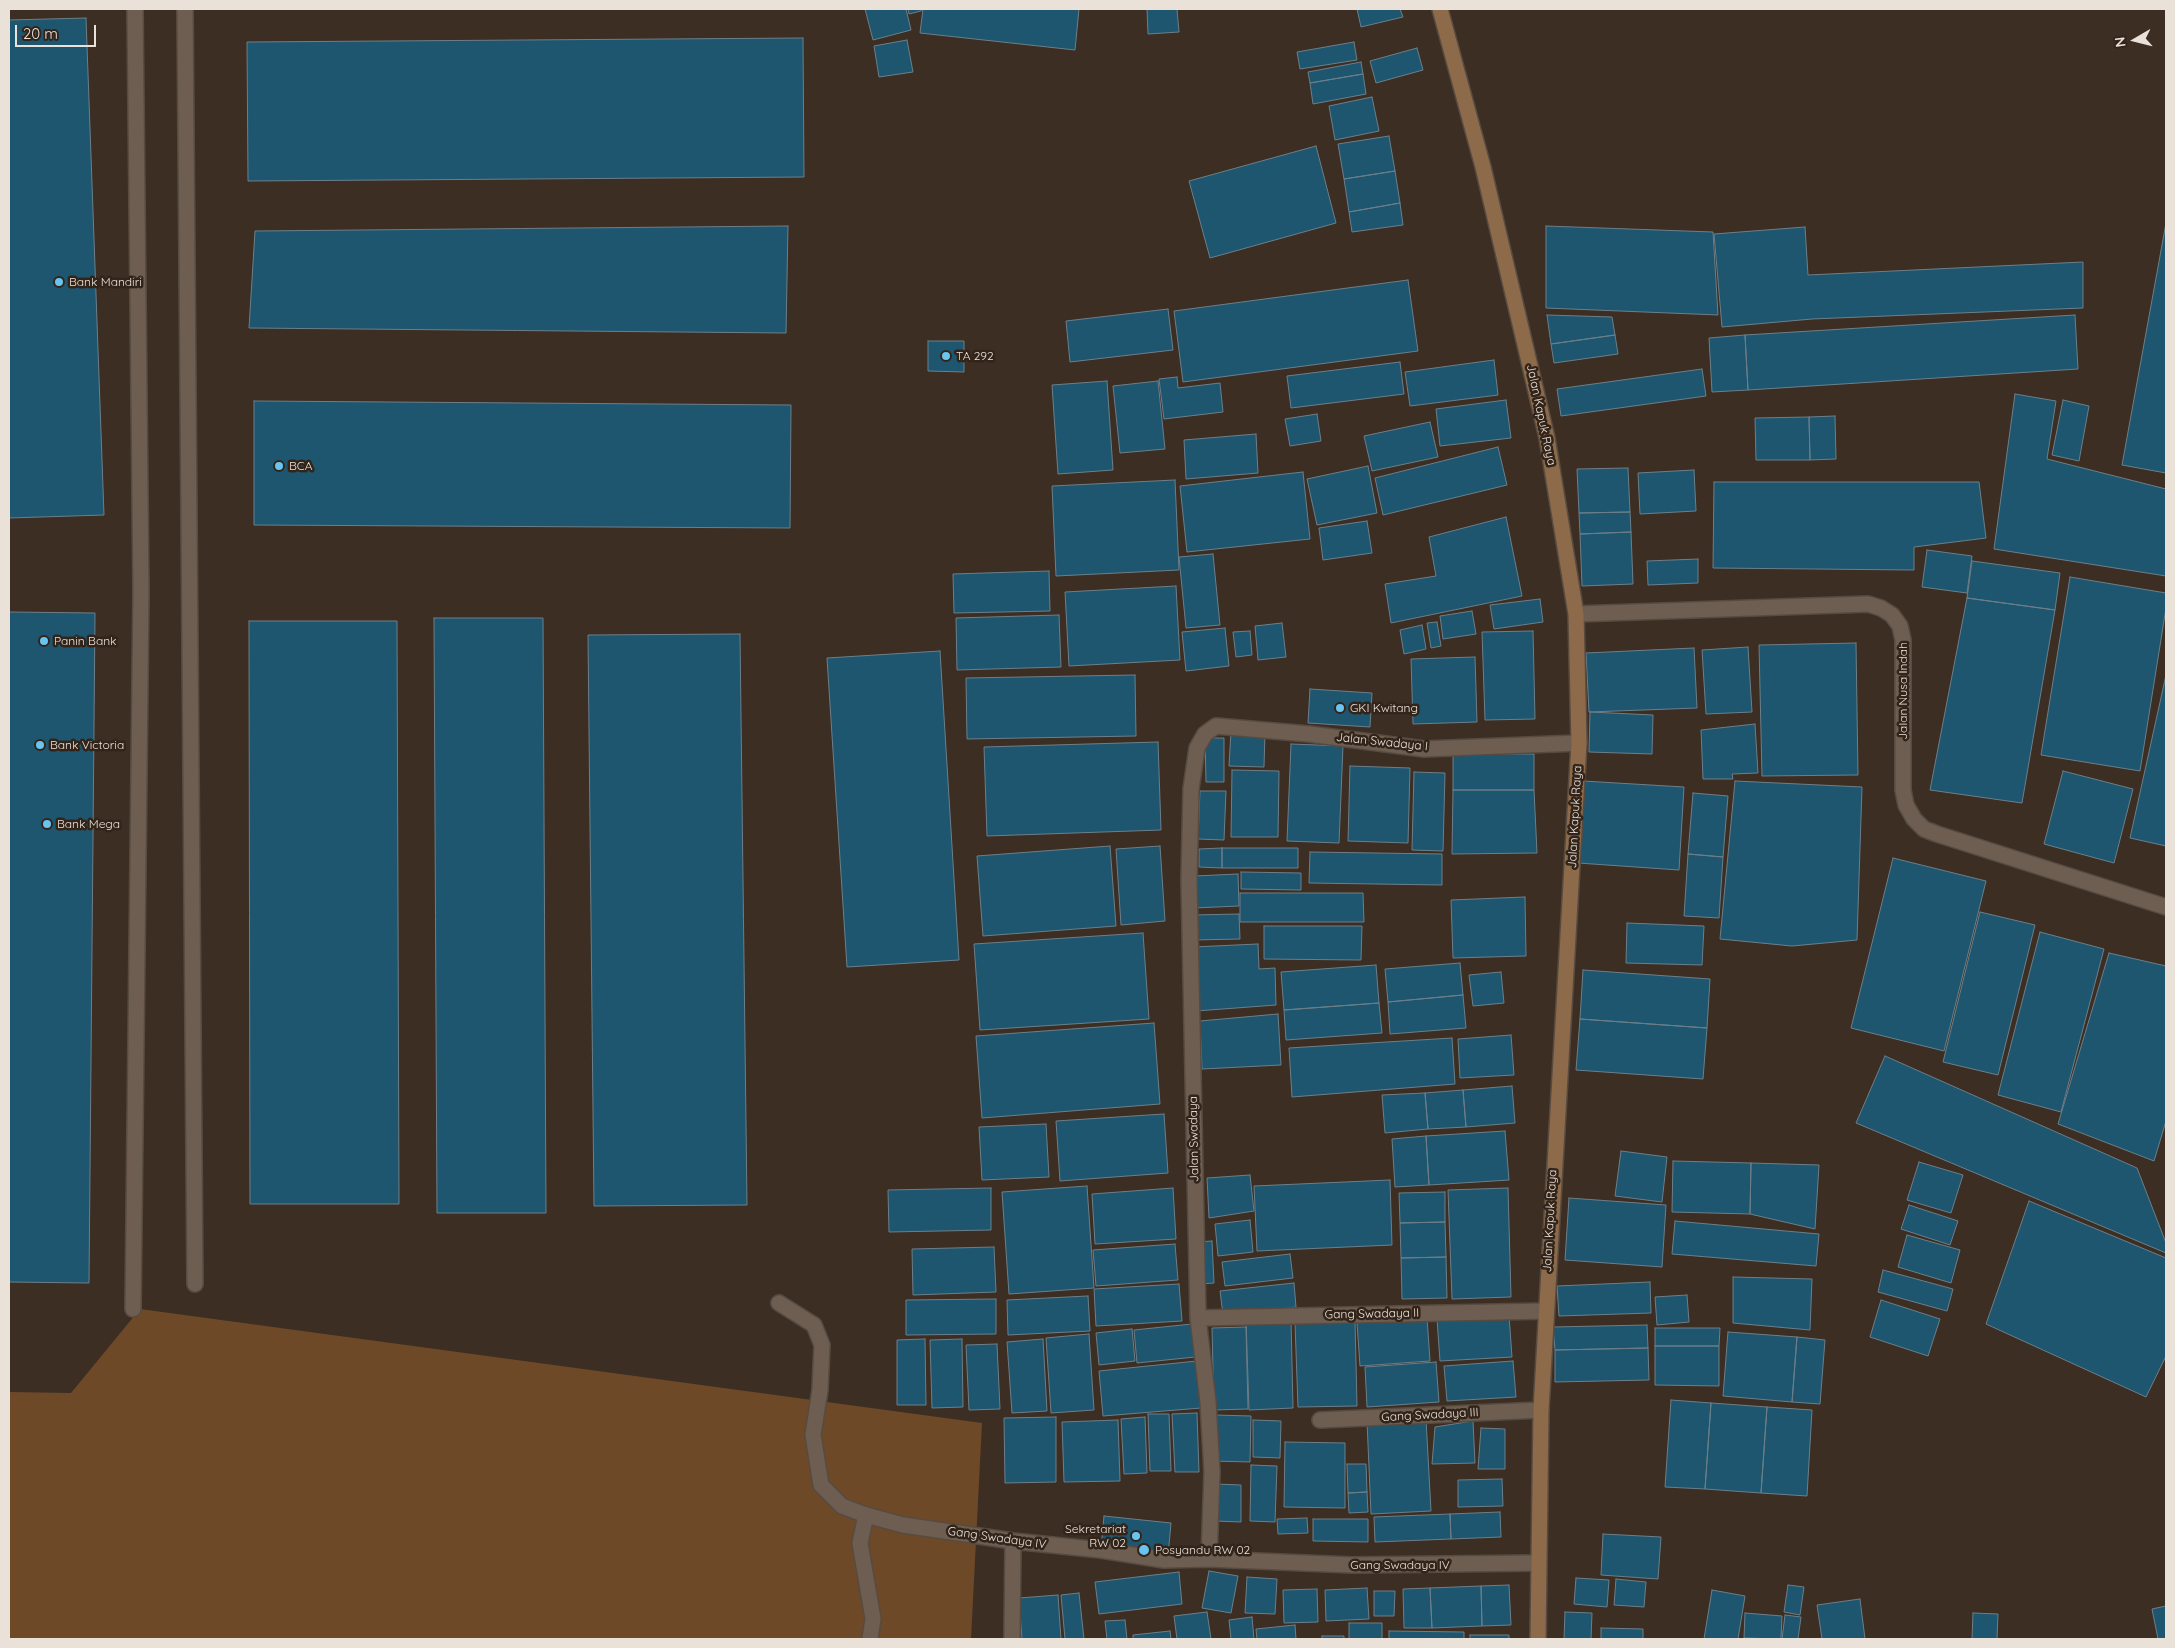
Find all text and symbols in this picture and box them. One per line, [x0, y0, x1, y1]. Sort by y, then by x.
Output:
scale bar [18, 15, 99, 47]
north arrow [2110, 15, 2160, 65]
text: 20 m [23, 24, 58, 43]
text: N [2111, 36, 2130, 48]
place label: Bank Mandiri [69, 275, 142, 289]
marker: Bank Mandiri [53, 276, 65, 288]
place label: TA 292 [956, 349, 994, 363]
marker: TA 292 [940, 350, 952, 362]
street label: Jalan Kapuk Raya [1523, 363, 1559, 467]
place label: BCA [289, 459, 312, 473]
marker: BCA [273, 460, 285, 472]
place label: Panin Bank [54, 634, 117, 648]
marker: Panin Bank [38, 635, 50, 647]
street label: Jalan Nusa Indah [1896, 642, 1910, 740]
place label: GKI Kwitang [1350, 701, 1418, 715]
marker: GKI Kwitang [1334, 702, 1346, 714]
street label: Jalan Swadaya I [1335, 730, 1429, 754]
place label: Bank Victoria [50, 738, 124, 752]
marker: Bank Victoria [34, 739, 46, 751]
street label: Jalan Kapuk Raya [1565, 765, 1585, 869]
place label: Bank Mega [57, 817, 120, 831]
marker: Bank Mega [41, 818, 53, 830]
street label: Jalan Swadaya [1186, 1096, 1202, 1182]
street label: Jalan Kapuk Raya [1540, 1169, 1560, 1273]
street label: Gang Swadaya II [1325, 1306, 1419, 1322]
street label: Gang Swadaya III [1381, 1405, 1479, 1425]
place label: Sekretariat RW 02 [1065, 1522, 1126, 1550]
street label: Gang Swadaya IV [947, 1524, 1047, 1552]
marker: Sekretariat RW 02 [1130, 1530, 1142, 1542]
marker: Posyandu RW 02 [1137, 1543, 1151, 1557]
place label: Posyandu RW 02 [1155, 1543, 1250, 1557]
street label: Gang Swadaya IV [1350, 1558, 1450, 1572]

